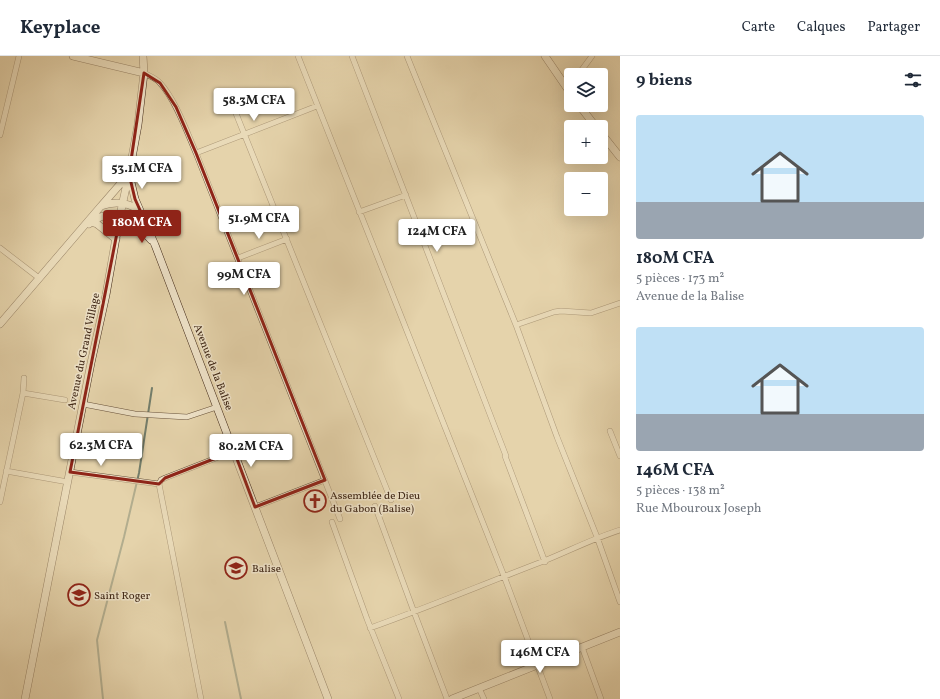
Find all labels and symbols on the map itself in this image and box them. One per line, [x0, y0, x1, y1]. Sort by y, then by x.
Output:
pin: 58.3M CFA [208, 88, 300, 122]
pin: 53.1M CFA [96, 156, 188, 190]
pin: 51.9M CFA [213, 206, 305, 240]
pin: 180M CFA [101, 210, 183, 244]
pin: 124M CFA [396, 219, 478, 253]
pin: 99M CFA [207, 262, 281, 296]
street label: Avenue du Grand Village [65, 292, 104, 411]
street label: Avenue de la Balise [189, 322, 236, 413]
pin: 62.3M CFA [55, 433, 147, 467]
pin: 80.2M CFA [205, 434, 297, 468]
church icon: Assemblée de Dieu du Gabon (Balise) [302, 488, 328, 514]
place label: Assemblée de Dieu du Gabon (Balise) [330, 489, 420, 517]
school or university icon: Balise [223, 555, 249, 581]
place label: Balise [252, 562, 281, 577]
school or university icon: Saint Roger [66, 582, 92, 608]
place label: Saint Roger [94, 589, 150, 604]
pin: 146M CFA [499, 640, 581, 674]

